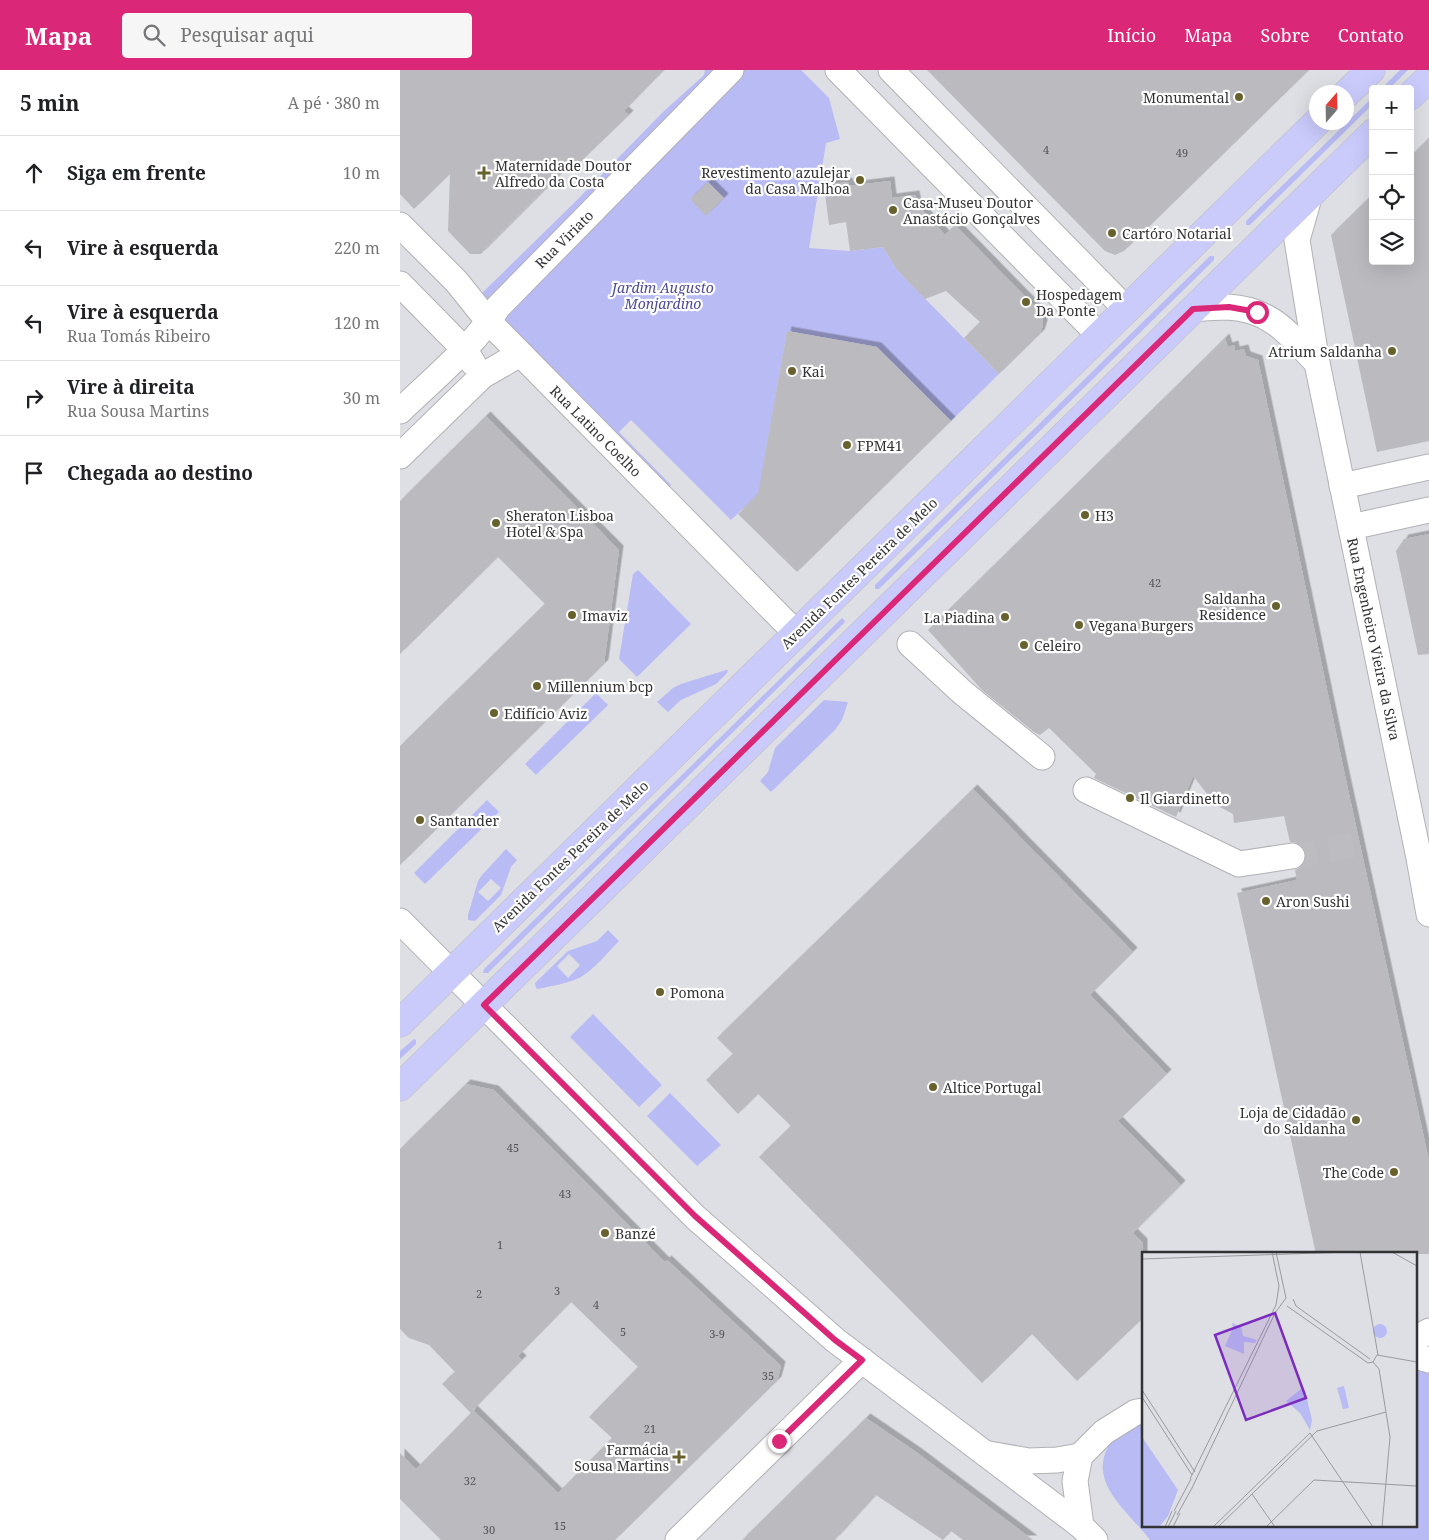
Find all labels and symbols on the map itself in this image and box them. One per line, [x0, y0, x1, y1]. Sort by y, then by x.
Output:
north arrow [1309, 85, 1354, 130]
place label: Monumental [1143, 88, 1230, 107]
marker: Monumental [1233, 91, 1245, 103]
house number: 4 [1043, 142, 1049, 157]
house number: 49 [1176, 145, 1188, 160]
place label: Maternidade Doutor Alfredo da Costa [495, 156, 632, 191]
place label: Revestimento azulejar da Casa Malhoa [701, 163, 850, 198]
marker: Maternidade Doutor Alfredo da Costa [477, 166, 491, 180]
marker: Revestimento azulejar da Casa Malhoa [854, 174, 866, 186]
place label: Casa-Museu Doutor Anastácio Gonçalves [903, 193, 1040, 228]
marker: Casa-Museu Doutor Anastácio Gonçalves [887, 204, 899, 216]
street label: Rua Viriato [531, 206, 597, 272]
place label: Cartóro Notarial [1122, 224, 1232, 243]
marker: Cartóro Notarial [1106, 227, 1118, 239]
park label: Jardim Augusto Monjardino [609, 278, 714, 313]
place label: Hospedagem Da Ponte [1036, 285, 1122, 320]
marker: Hospedagem Da Ponte [1020, 296, 1032, 308]
route start [1246, 301, 1269, 324]
place label: Atrium Saldanha [1268, 342, 1382, 361]
marker: Atrium Saldanha [1386, 345, 1398, 357]
place label: Kai [802, 362, 825, 381]
marker: Kai [786, 365, 798, 377]
street label: Rua Latino Coelho [546, 381, 646, 481]
place label: FPM41 [857, 436, 903, 455]
marker: FPM41 [841, 439, 853, 451]
street label: Avenida Fontes Pereira de Melo [777, 493, 941, 653]
place label: Sheraton Lisboa Hotel & Spa [506, 506, 614, 541]
place label: H3 [1095, 506, 1114, 525]
marker: H3 [1079, 509, 1091, 521]
marker: Sheraton Lisboa Hotel & Spa [490, 517, 502, 529]
street label: Rua Engenheiro Vieira da Silva [1343, 536, 1405, 742]
house number: 42 [1149, 575, 1161, 590]
place label: Saldanha Residence [1199, 589, 1266, 624]
marker: Saldanha Residence [1270, 600, 1282, 612]
place label: Imaviz [582, 606, 628, 625]
place label: La Piadina [924, 608, 995, 627]
marker: Imaviz [566, 609, 578, 621]
marker: La Piadina [999, 611, 1011, 623]
place label: Vegana Burgers [1089, 616, 1194, 635]
marker: Vegana Burgers [1073, 619, 1085, 631]
place label: Celeiro [1034, 636, 1081, 655]
marker: Celeiro [1018, 639, 1030, 651]
place label: Millennium bcp [547, 677, 653, 696]
marker: Millennium bcp [531, 680, 543, 692]
place label: Edifício Aviz [504, 704, 587, 723]
marker: Edifício Aviz [488, 707, 500, 719]
street label: Avenida Fontes Pereira de Melo [488, 776, 652, 936]
place label: Il Giardinetto [1140, 789, 1230, 808]
marker: Il Giardinetto [1124, 792, 1136, 804]
place label: Santander [430, 811, 499, 830]
marker: Santander [414, 814, 426, 826]
place label: Aron Sushi [1276, 892, 1350, 911]
marker: Aron Sushi [1260, 895, 1272, 907]
place label: Pomona [670, 983, 725, 1002]
marker: Pomona [654, 986, 666, 998]
place label: Altice Portugal [943, 1078, 1042, 1097]
marker: Altice Portugal [927, 1081, 939, 1093]
place label: Loja de Cidadão do Saldanha [1240, 1103, 1346, 1138]
marker: Loja de Cidadão do Saldanha [1350, 1114, 1362, 1126]
house number: 45 [507, 1140, 519, 1155]
place label: The Code [1323, 1163, 1384, 1182]
marker: The Code [1388, 1166, 1400, 1178]
house number: 43 [559, 1186, 571, 1201]
place label: Banzé [615, 1224, 656, 1243]
marker: Banzé [599, 1227, 611, 1239]
house number: 1 [497, 1237, 503, 1252]
inset map [1142, 1252, 1416, 1528]
house number: 3 [554, 1283, 560, 1298]
house number: 2 [476, 1286, 482, 1301]
house number: 4 [593, 1297, 599, 1312]
house number: 5 [620, 1324, 626, 1339]
house number: 3-9 [709, 1326, 725, 1341]
house number: 35 [762, 1368, 774, 1383]
house number: 21 [644, 1421, 656, 1436]
route end [768, 1430, 791, 1453]
place label: Farmácia Sousa Martins [574, 1440, 669, 1475]
marker: Farmácia Sousa Martins [673, 1451, 685, 1463]
house number: 32 [464, 1473, 476, 1488]
house number: 15 [554, 1518, 566, 1533]
house number: 30 [483, 1522, 495, 1537]

